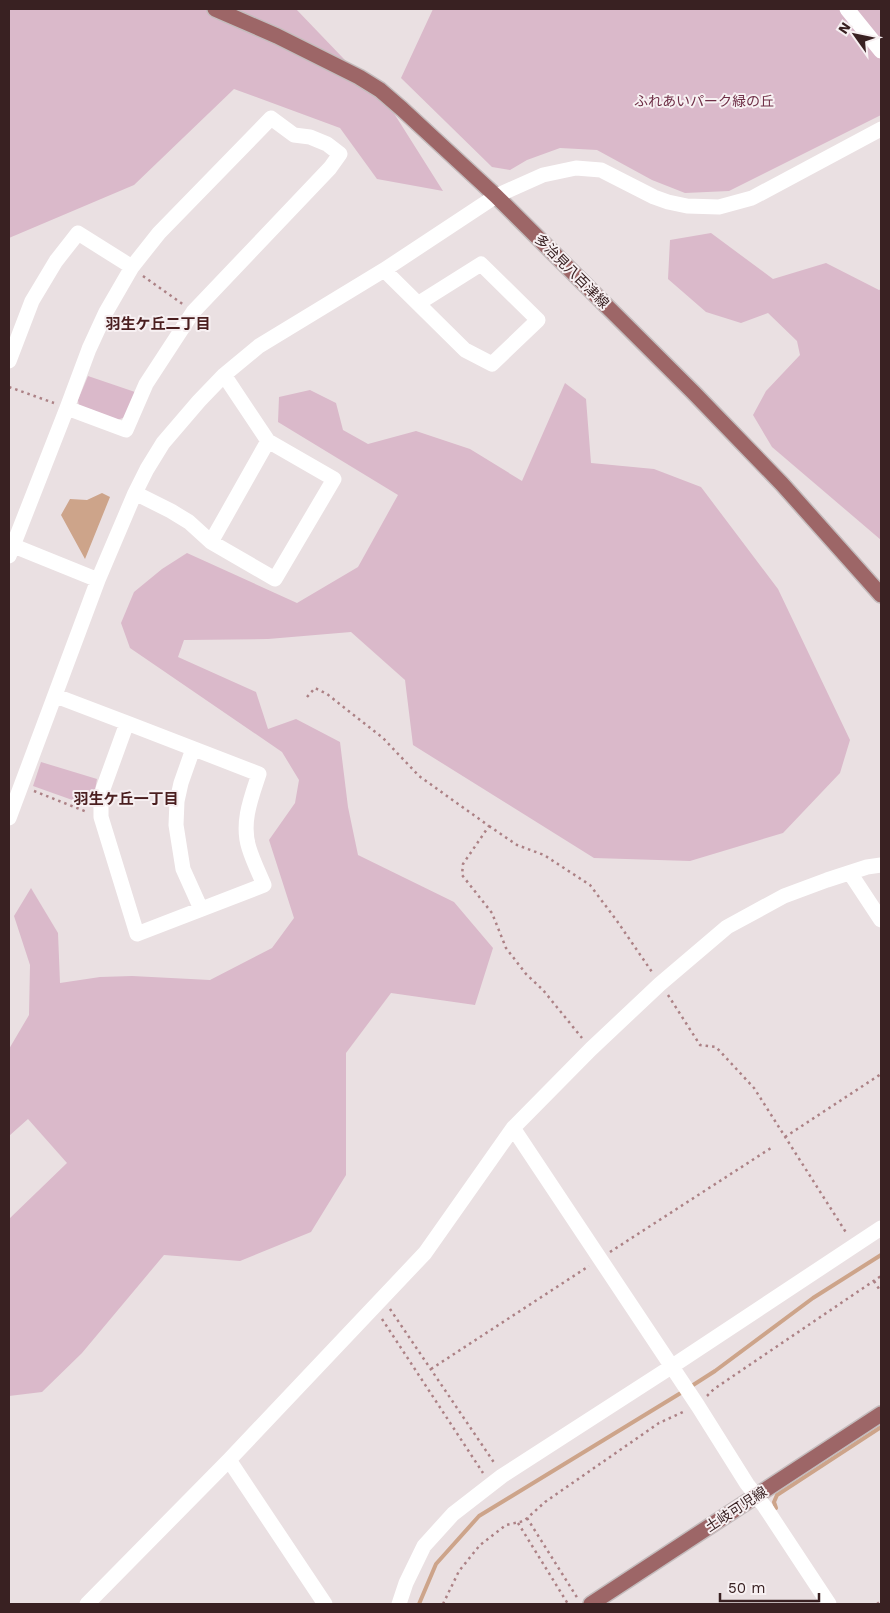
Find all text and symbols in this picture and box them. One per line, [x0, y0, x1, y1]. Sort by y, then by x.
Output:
north arrow [830, 10, 880, 60]
text: N [835, 19, 854, 37]
park label: ふれあいパーク緑の丘 [634, 93, 774, 109]
street label: 多治見八百津線 [532, 231, 612, 311]
district label: 羽生ケ丘二丁目 [105, 315, 211, 333]
district label: 羽生ケ丘一丁目 [73, 790, 179, 808]
street label: 土岐可児線 [702, 1483, 770, 1535]
scale bar [720, 1570, 819, 1602]
text: 50 m [728, 1579, 765, 1597]

